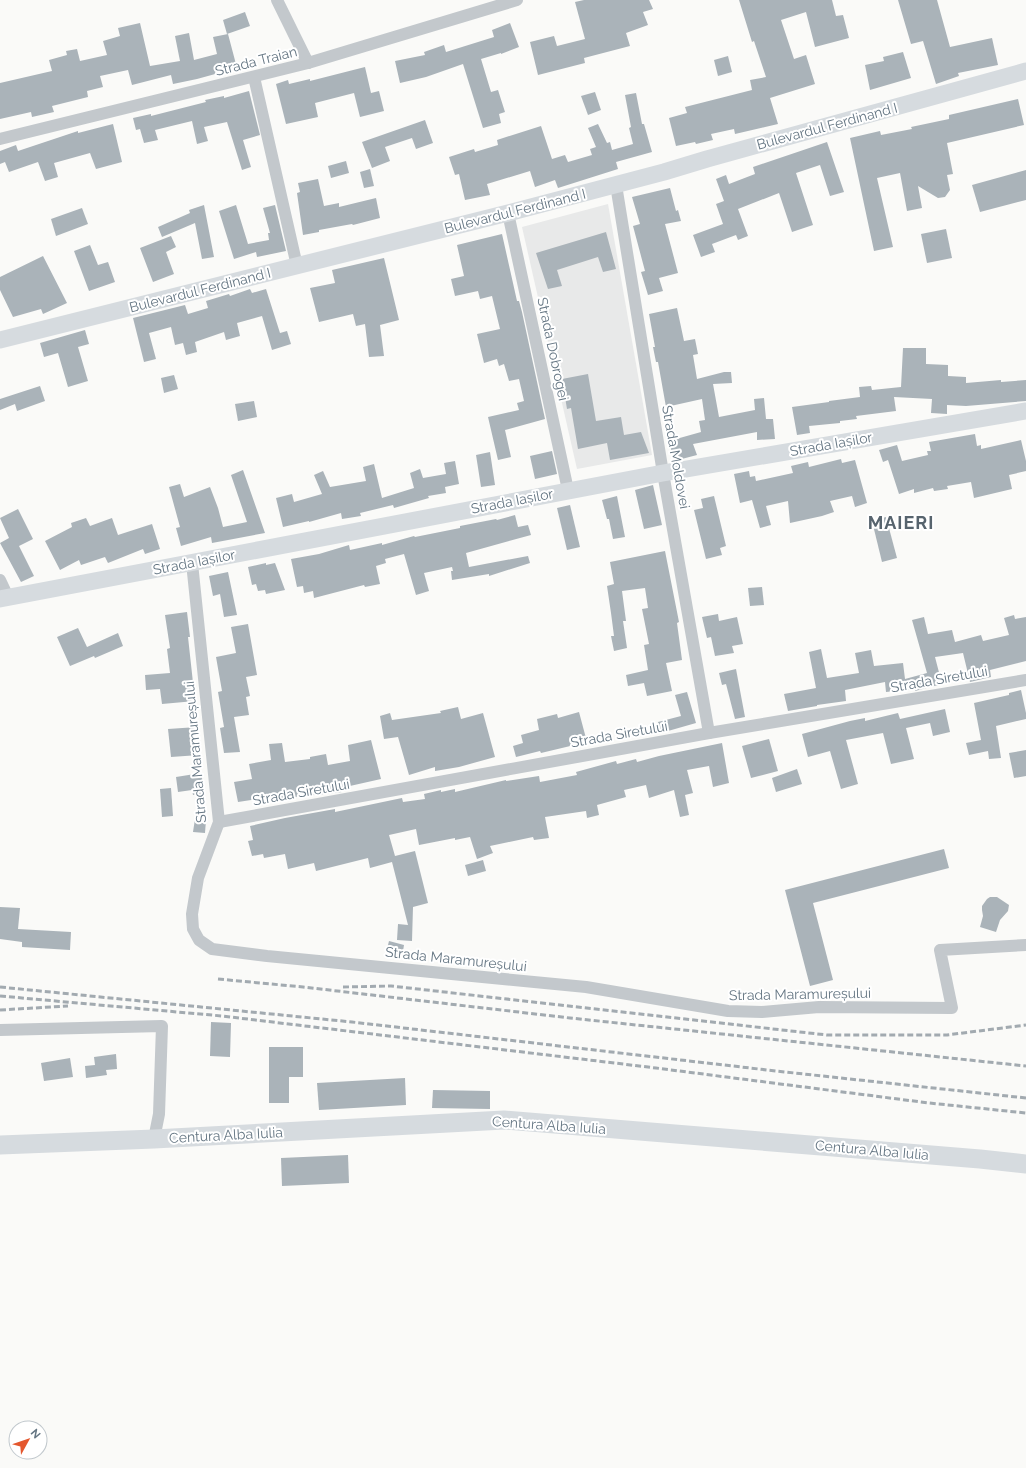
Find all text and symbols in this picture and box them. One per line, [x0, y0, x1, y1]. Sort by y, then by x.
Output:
street label: Strada Traian [213, 43, 299, 79]
street label: Bulevardul Ferdinand I [755, 99, 899, 153]
street label: Bulevardul Ferdinand I [443, 186, 587, 236]
street label: Bulevardul Ferdinand I [128, 265, 272, 315]
street label: Strada Dobrogei [534, 296, 572, 402]
street label: Strada Moldovei [659, 404, 693, 510]
street label: Strada Iașilor [789, 429, 874, 459]
street label: Strada Iașilor [470, 485, 555, 517]
district label: MAIERI [868, 512, 934, 533]
street label: Strada Iașilor [152, 546, 237, 578]
street label: Strada Siretului [889, 663, 989, 695]
street label: Strada Maramureșului [181, 680, 209, 824]
street label: Strada Siretului [569, 718, 669, 750]
street label: Strada Siretului [251, 776, 351, 808]
street label: Strada Maramureșului [384, 944, 528, 974]
street label: Strada Maramureșului [729, 985, 871, 1003]
street label: Centura Alba Iulia [492, 1113, 606, 1137]
street label: Centura Alba Iulia [169, 1124, 283, 1146]
street label: Centura Alba Iulia [815, 1137, 929, 1163]
north arrow [8, 1420, 48, 1460]
text: N [28, 1426, 43, 1441]

